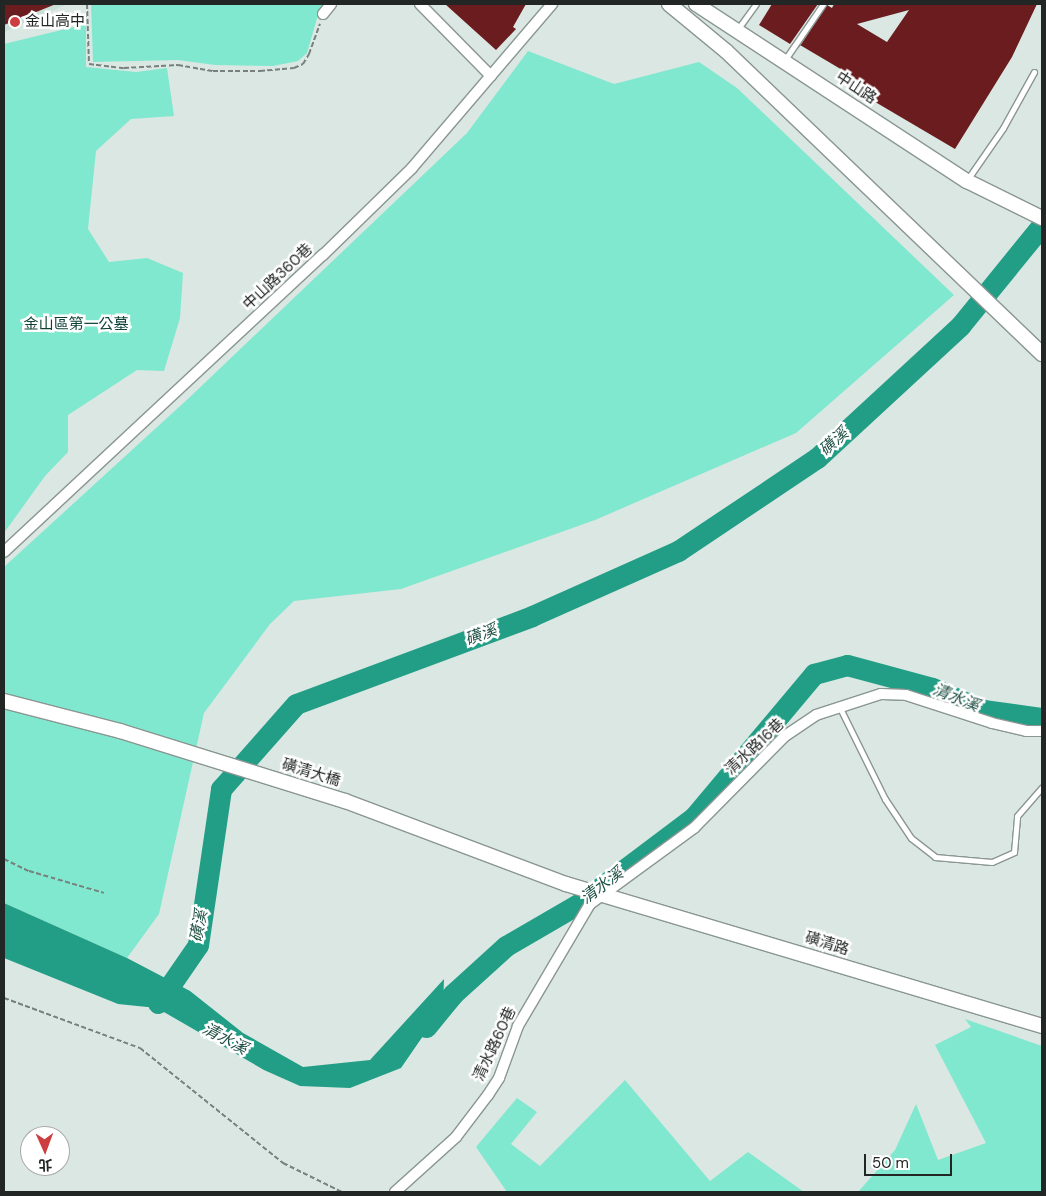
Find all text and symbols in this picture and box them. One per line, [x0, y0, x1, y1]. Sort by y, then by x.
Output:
place label: 金山高中 [25, 13, 85, 31]
marker: 金山高中 [9, 16, 21, 28]
street label: 中山路 [832, 68, 880, 108]
street label: 中山路360巷 [239, 240, 317, 314]
park label: 金山區第一公墓 [24, 316, 128, 334]
water label: 磺溪 [816, 424, 852, 460]
water label: 磺溪 [463, 621, 499, 649]
water label: 清水溪 [930, 680, 982, 716]
street label: 清水路16巷 [722, 715, 788, 779]
street label: 磺清大橋 [280, 756, 342, 790]
water label: 清水溪 [577, 864, 627, 908]
water label: 磺溪 [187, 908, 211, 944]
street label: 磺清路 [803, 929, 851, 959]
street label: 清水路60巷 [470, 1004, 520, 1084]
water label: 清水溪 [199, 1019, 251, 1059]
north arrow [20, 1126, 70, 1176]
scale bar [866, 1144, 954, 1176]
text: 50 m [872, 1153, 909, 1173]
text: 北 [38, 1156, 53, 1174]

